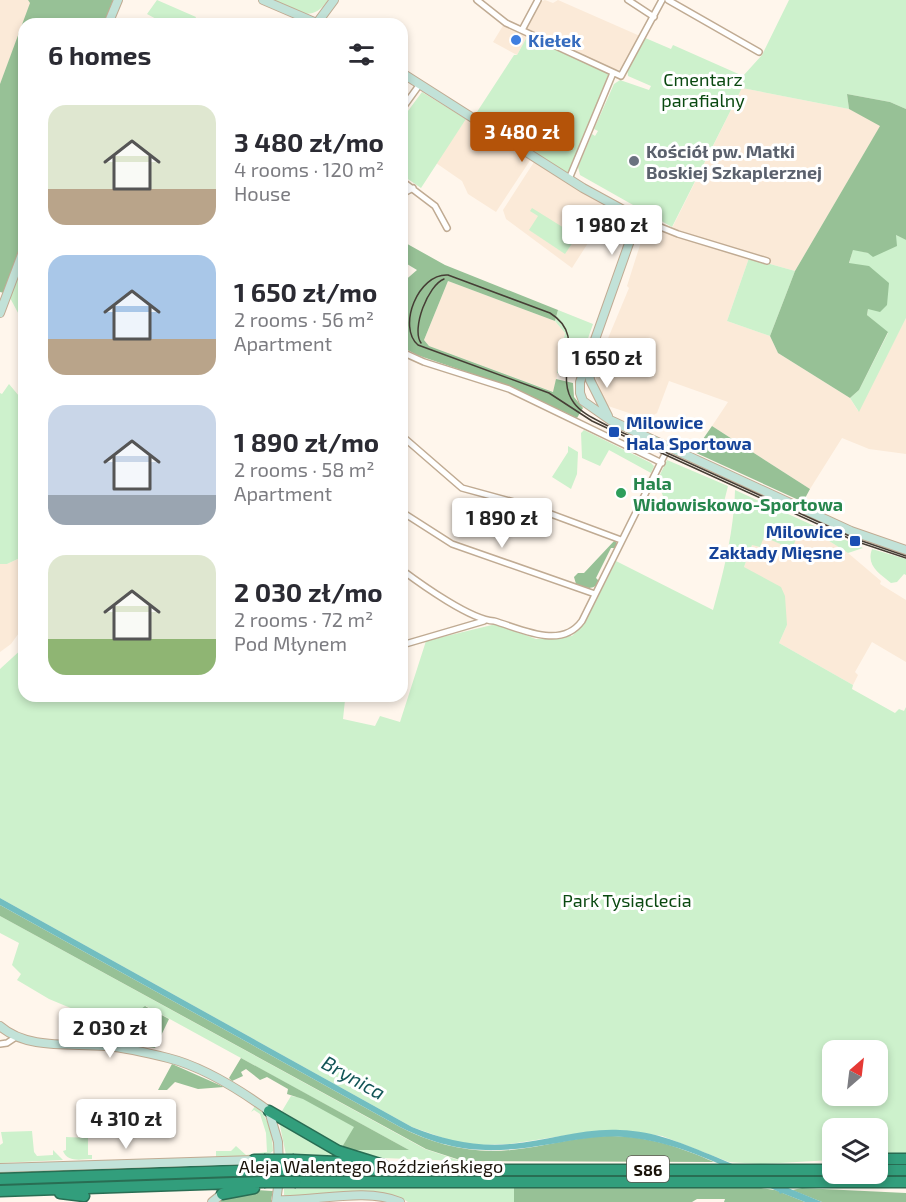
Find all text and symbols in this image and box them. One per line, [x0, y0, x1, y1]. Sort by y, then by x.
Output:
place label: Kiełek [528, 29, 581, 51]
marker: Kiełek [509, 33, 523, 47]
icon: filters [345, 38, 378, 71]
text: 6 homes [48, 39, 151, 70]
park label: Cmentarz parafialny [661, 68, 745, 111]
pin: 3 480 zł [460, 112, 584, 163]
text: 3 480 zł [484, 119, 560, 143]
text: 3 480 zł/mo [234, 126, 384, 157]
icon: home [96, 129, 168, 201]
place label: Kościół pw. Matki Boskiej Szkaplerznej [646, 140, 822, 183]
marker: Kościół pw. Matki Boskiej Szkaplerznej [627, 154, 641, 168]
text: 4 rooms · 120 m² [234, 157, 384, 181]
text: House [234, 181, 291, 205]
pin: 1 980 zł [550, 205, 674, 256]
text: 1 980 zł [576, 212, 648, 236]
text: 1 650 zł/mo [234, 276, 377, 307]
icon: home [96, 279, 168, 351]
text: 2 rooms · 56 m² [234, 307, 374, 331]
text: Apartment [234, 331, 332, 355]
pin: 1 650 zł [545, 338, 669, 389]
text: 1 650 zł [572, 345, 642, 369]
place label: Milowice Hala Sportowa [626, 411, 752, 454]
marker: Milowice Hala Sportowa [607, 425, 621, 439]
text: 1 890 zł/mo [234, 426, 379, 457]
icon: home [96, 429, 168, 501]
text: 2 rooms · 58 m² [234, 457, 375, 481]
place label: Hala Widowiskowo-Sportowa [633, 472, 843, 515]
text: Apartment [234, 481, 332, 505]
marker: Hala Widowiskowo-Sportowa [614, 486, 628, 500]
pin: 1 890 zł [440, 498, 564, 549]
text: 1 890 zł [466, 505, 538, 529]
place label: Milowice Zakłady Mięsne [709, 520, 843, 563]
marker: Milowice Zakłady Mięsne [848, 534, 862, 548]
text: 2 030 zł/mo [234, 576, 383, 607]
icon: home [96, 579, 168, 651]
text: 2 rooms · 72 m² [234, 607, 373, 631]
text: Pod Młynem [234, 631, 347, 655]
park label: Park Tysiąclecia [562, 889, 692, 911]
pin: 2 030 zł [48, 1008, 172, 1059]
text: 2 030 zł [73, 1015, 147, 1039]
north arrow [822, 1040, 888, 1106]
map controls [822, 1040, 888, 1184]
water label: Brynica [318, 1050, 390, 1105]
pin: 4 310 zł [64, 1099, 188, 1150]
text: 4 310 zł [90, 1106, 162, 1130]
button: layers [822, 1118, 888, 1184]
street label: Aleja Walentego Roździeńskiego [239, 1155, 503, 1177]
road number: S86 [627, 1156, 669, 1182]

